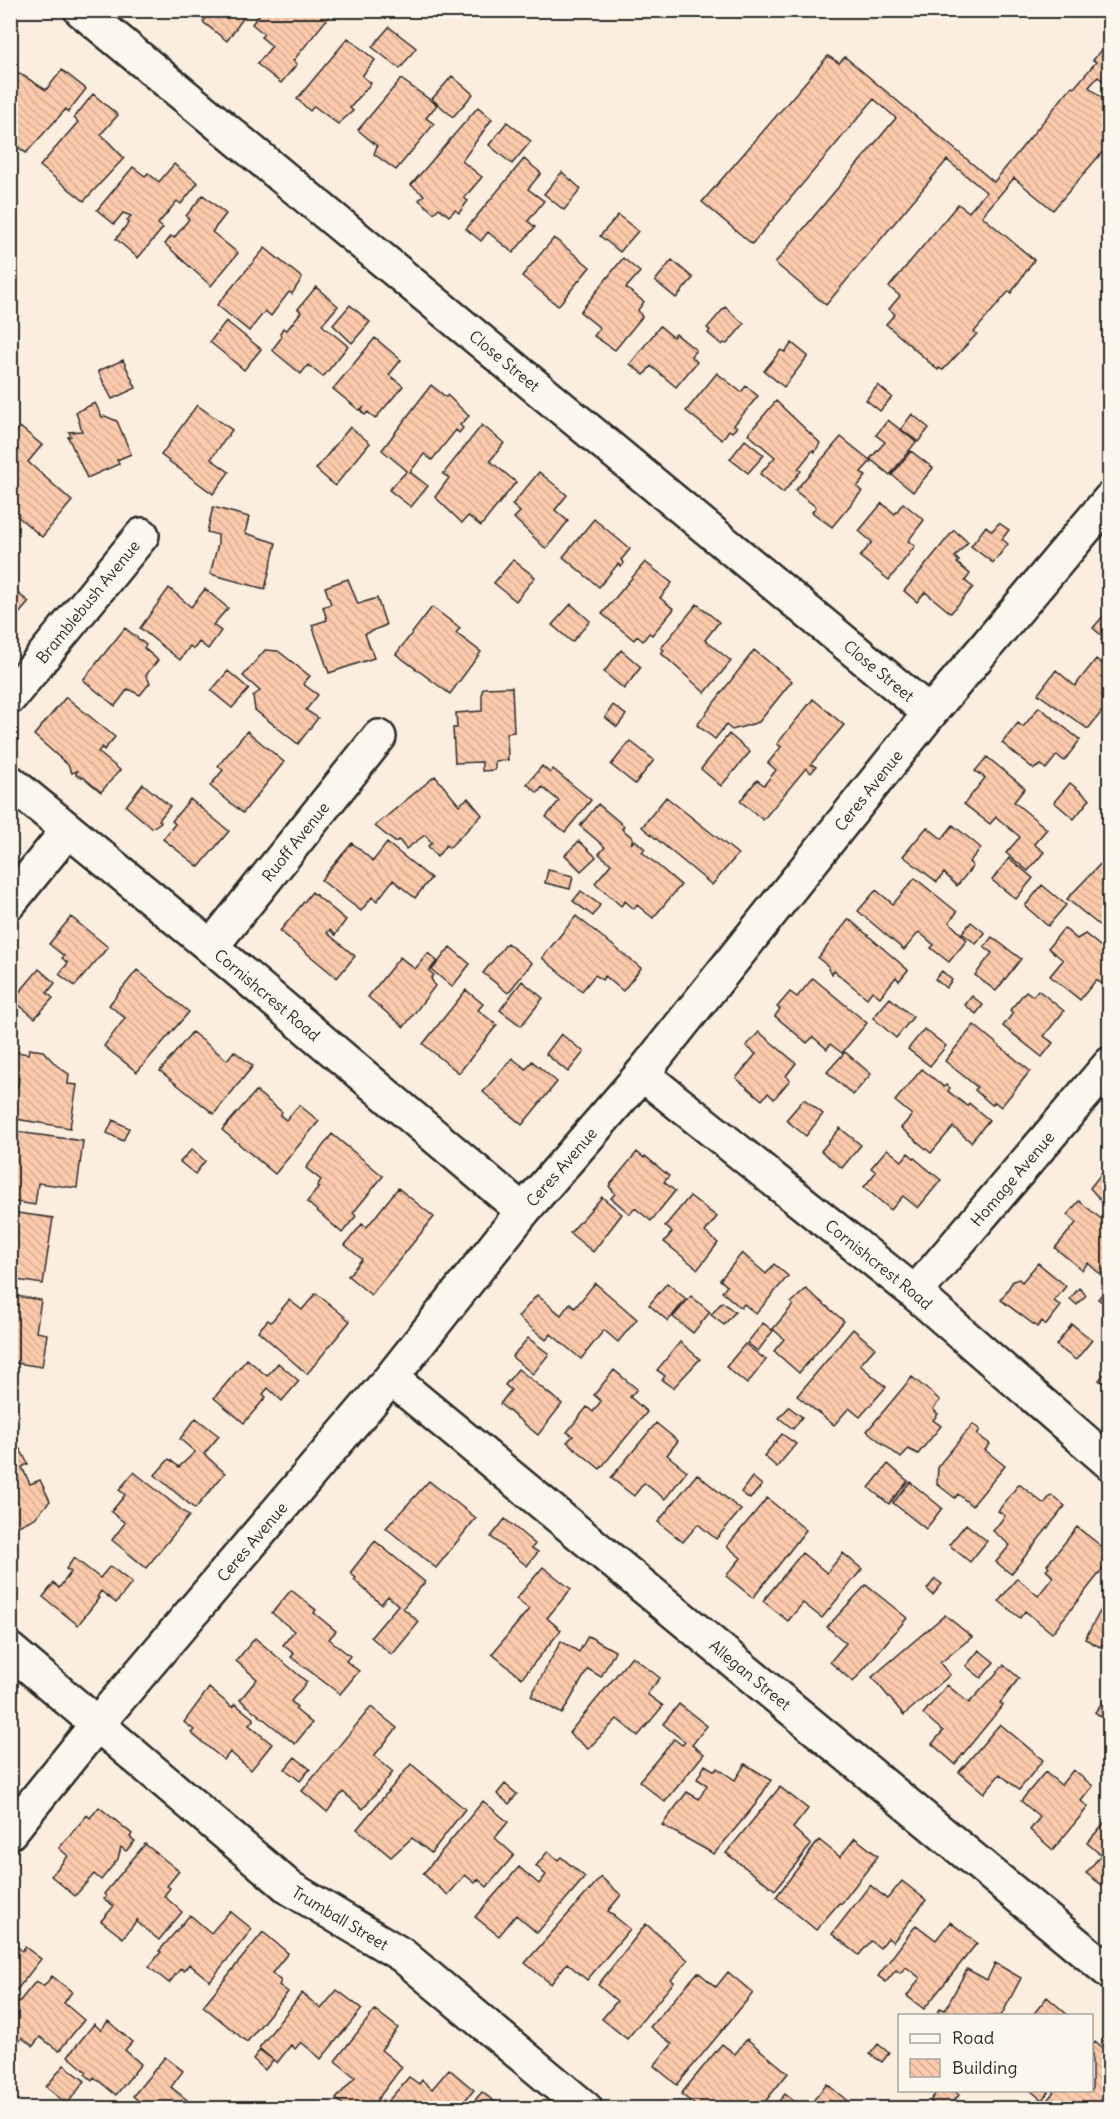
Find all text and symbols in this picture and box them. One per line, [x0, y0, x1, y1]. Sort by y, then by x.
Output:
street label: Close Street [465, 326, 544, 396]
street label: Bramblebush Avenue [32, 536, 144, 667]
street label: Close Street [840, 636, 919, 706]
street label: Ceres Avenue [830, 746, 907, 835]
street label: Ruoff Avenue [257, 798, 333, 885]
street label: Cornishcrest Road [211, 944, 324, 1045]
street label: Ceres Avenue [522, 1123, 601, 1211]
street label: Homage Avenue [966, 1127, 1058, 1230]
street label: Cornishcrest Road [821, 1215, 937, 1314]
street label: Ceres Avenue [213, 1498, 291, 1586]
street label: Allegan Street [705, 1635, 796, 1715]
street label: Trumball Street [288, 1881, 393, 1955]
legend [898, 2014, 1093, 2092]
text: Road [952, 2026, 995, 2049]
text: Building [952, 2056, 1017, 2079]

